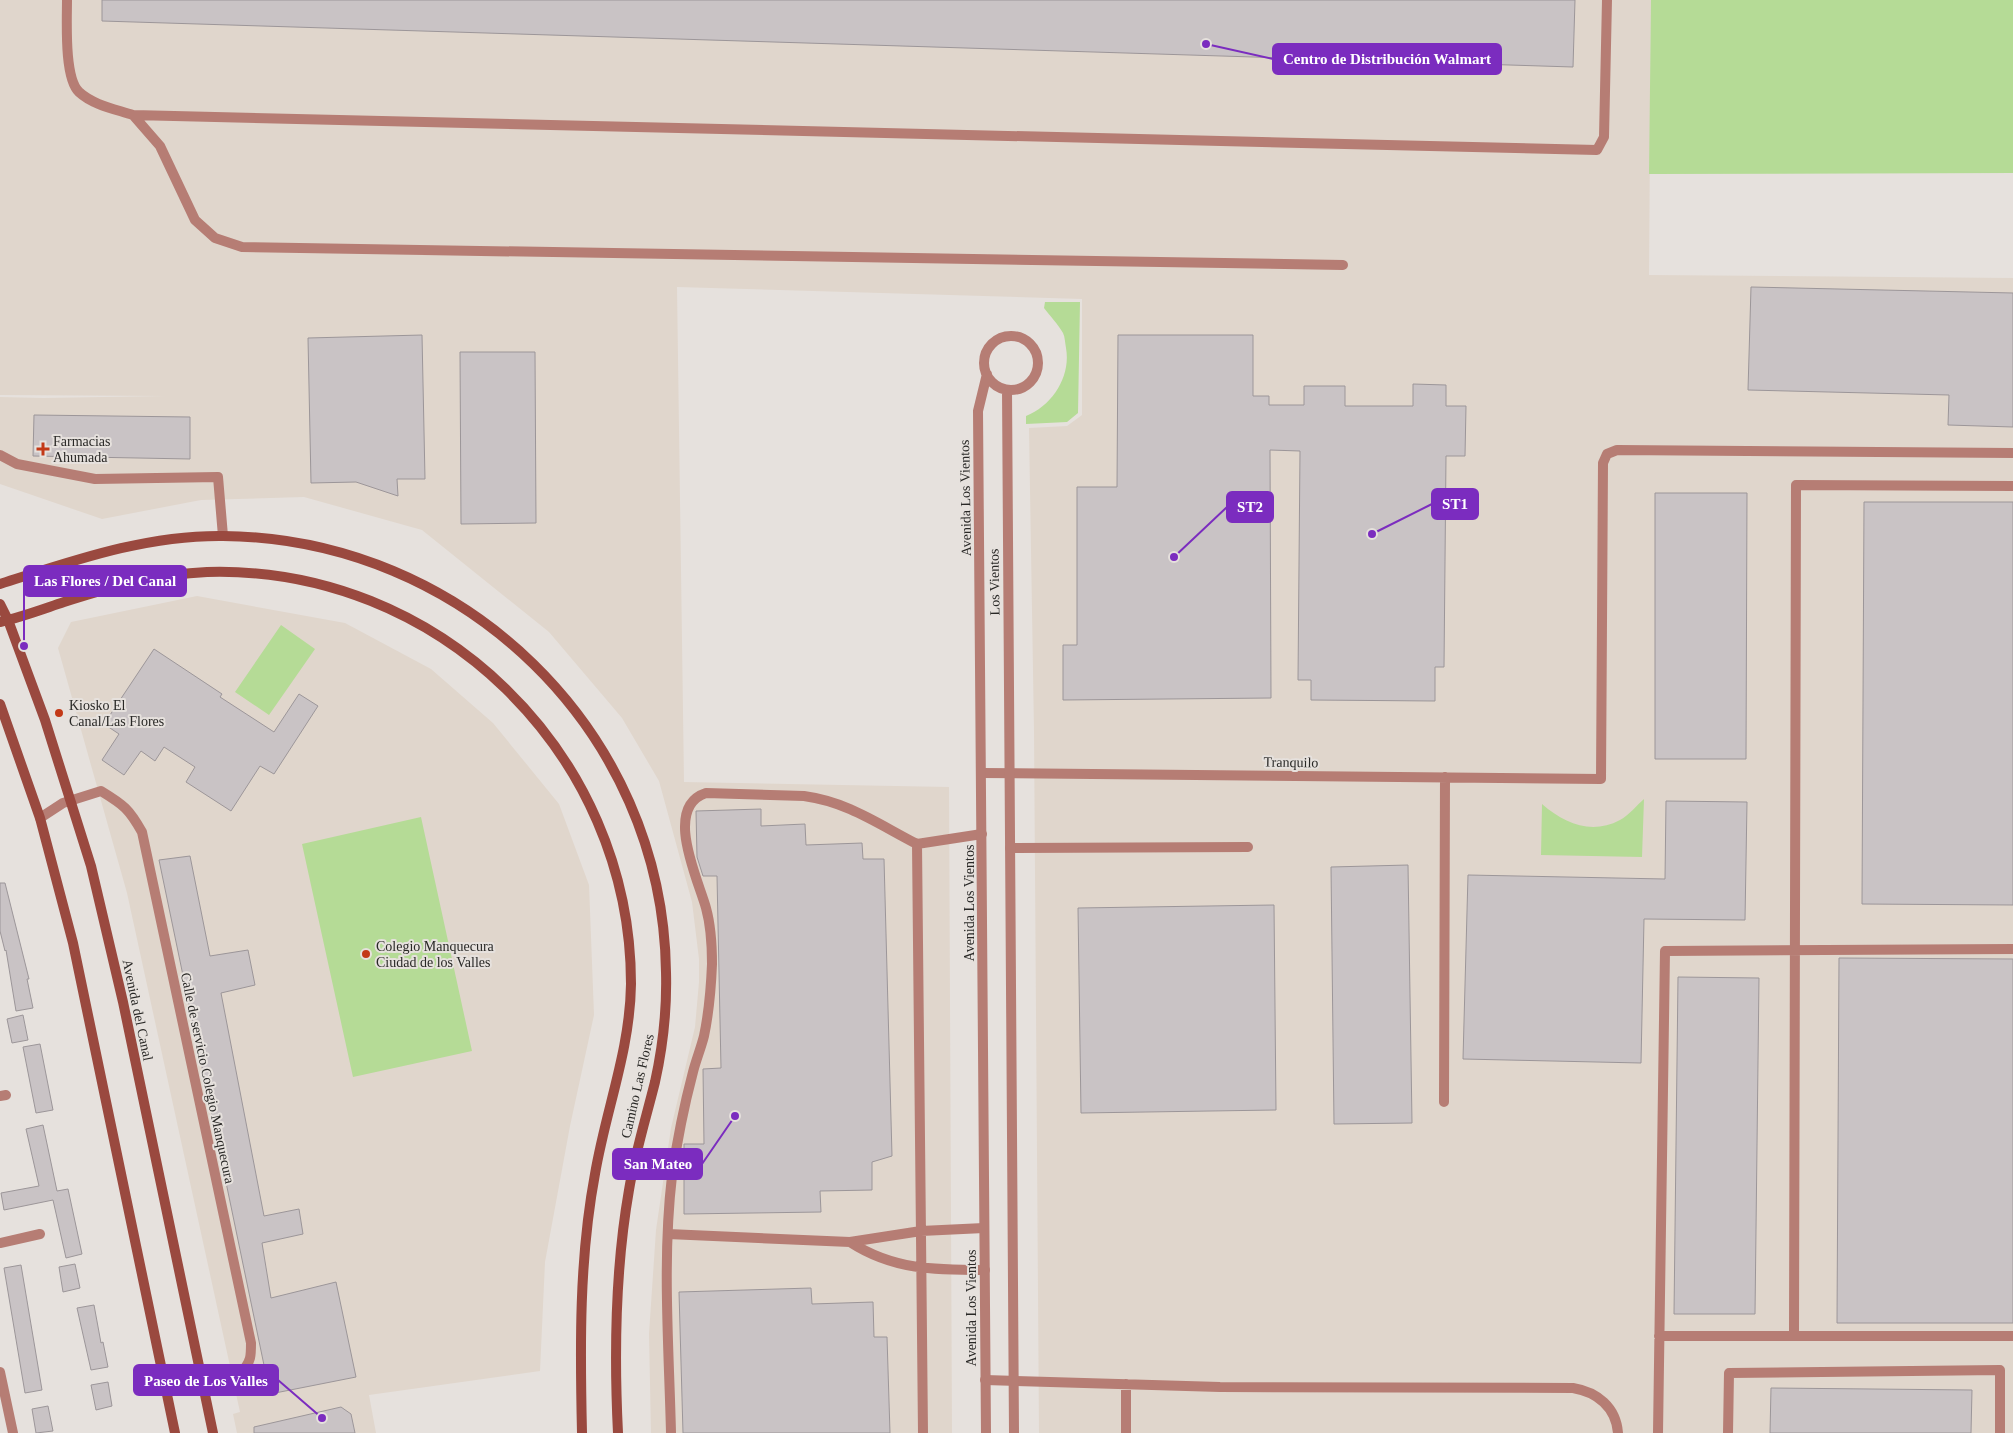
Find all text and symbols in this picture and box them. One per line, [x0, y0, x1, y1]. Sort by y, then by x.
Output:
callout: Centro de Distribución Walmart [1273, 44, 1501, 74]
text: Centro de Distribución Walmart [1283, 51, 1491, 67]
place label: Farmacias Ahumada [53, 434, 111, 465]
street label: Avenida Los Vientos [957, 439, 974, 557]
marker: Farmacias Ahumada [37, 443, 49, 455]
callout: ST1 [1432, 489, 1478, 519]
callout: ST2 [1227, 492, 1273, 522]
text: ST1 [1442, 496, 1468, 512]
text: ST2 [1237, 499, 1263, 515]
street label: Los Vientos [986, 548, 1003, 616]
callout: Las Flores / Del Canal [24, 566, 186, 596]
text: Las Flores / Del Canal [34, 573, 176, 589]
place label: Kiosko El Canal/Las Flores [69, 698, 164, 729]
marker: Kiosko El Canal/Las Flores [53, 707, 65, 719]
street label: Tranquilo [1264, 755, 1318, 770]
street label: Avenida Los Vientos [962, 845, 977, 961]
place label: Colegio Manquecura Ciudad de los Valles [376, 939, 495, 970]
marker: Colegio Manquecura Ciudad de los Valles [360, 948, 372, 960]
street label: Avenida del Canal [119, 958, 156, 1062]
street label: Calle de servicio Colegio Manquecura [178, 971, 237, 1186]
street label: Camino Las Flores [618, 1033, 657, 1140]
callout: San Mateo [613, 1149, 702, 1179]
text: San Mateo [624, 1156, 692, 1172]
street label: Avenida Los Vientos [964, 1250, 979, 1366]
callout: Paseo de Los Valles [134, 1365, 278, 1395]
text: Paseo de Los Valles [144, 1373, 268, 1389]

